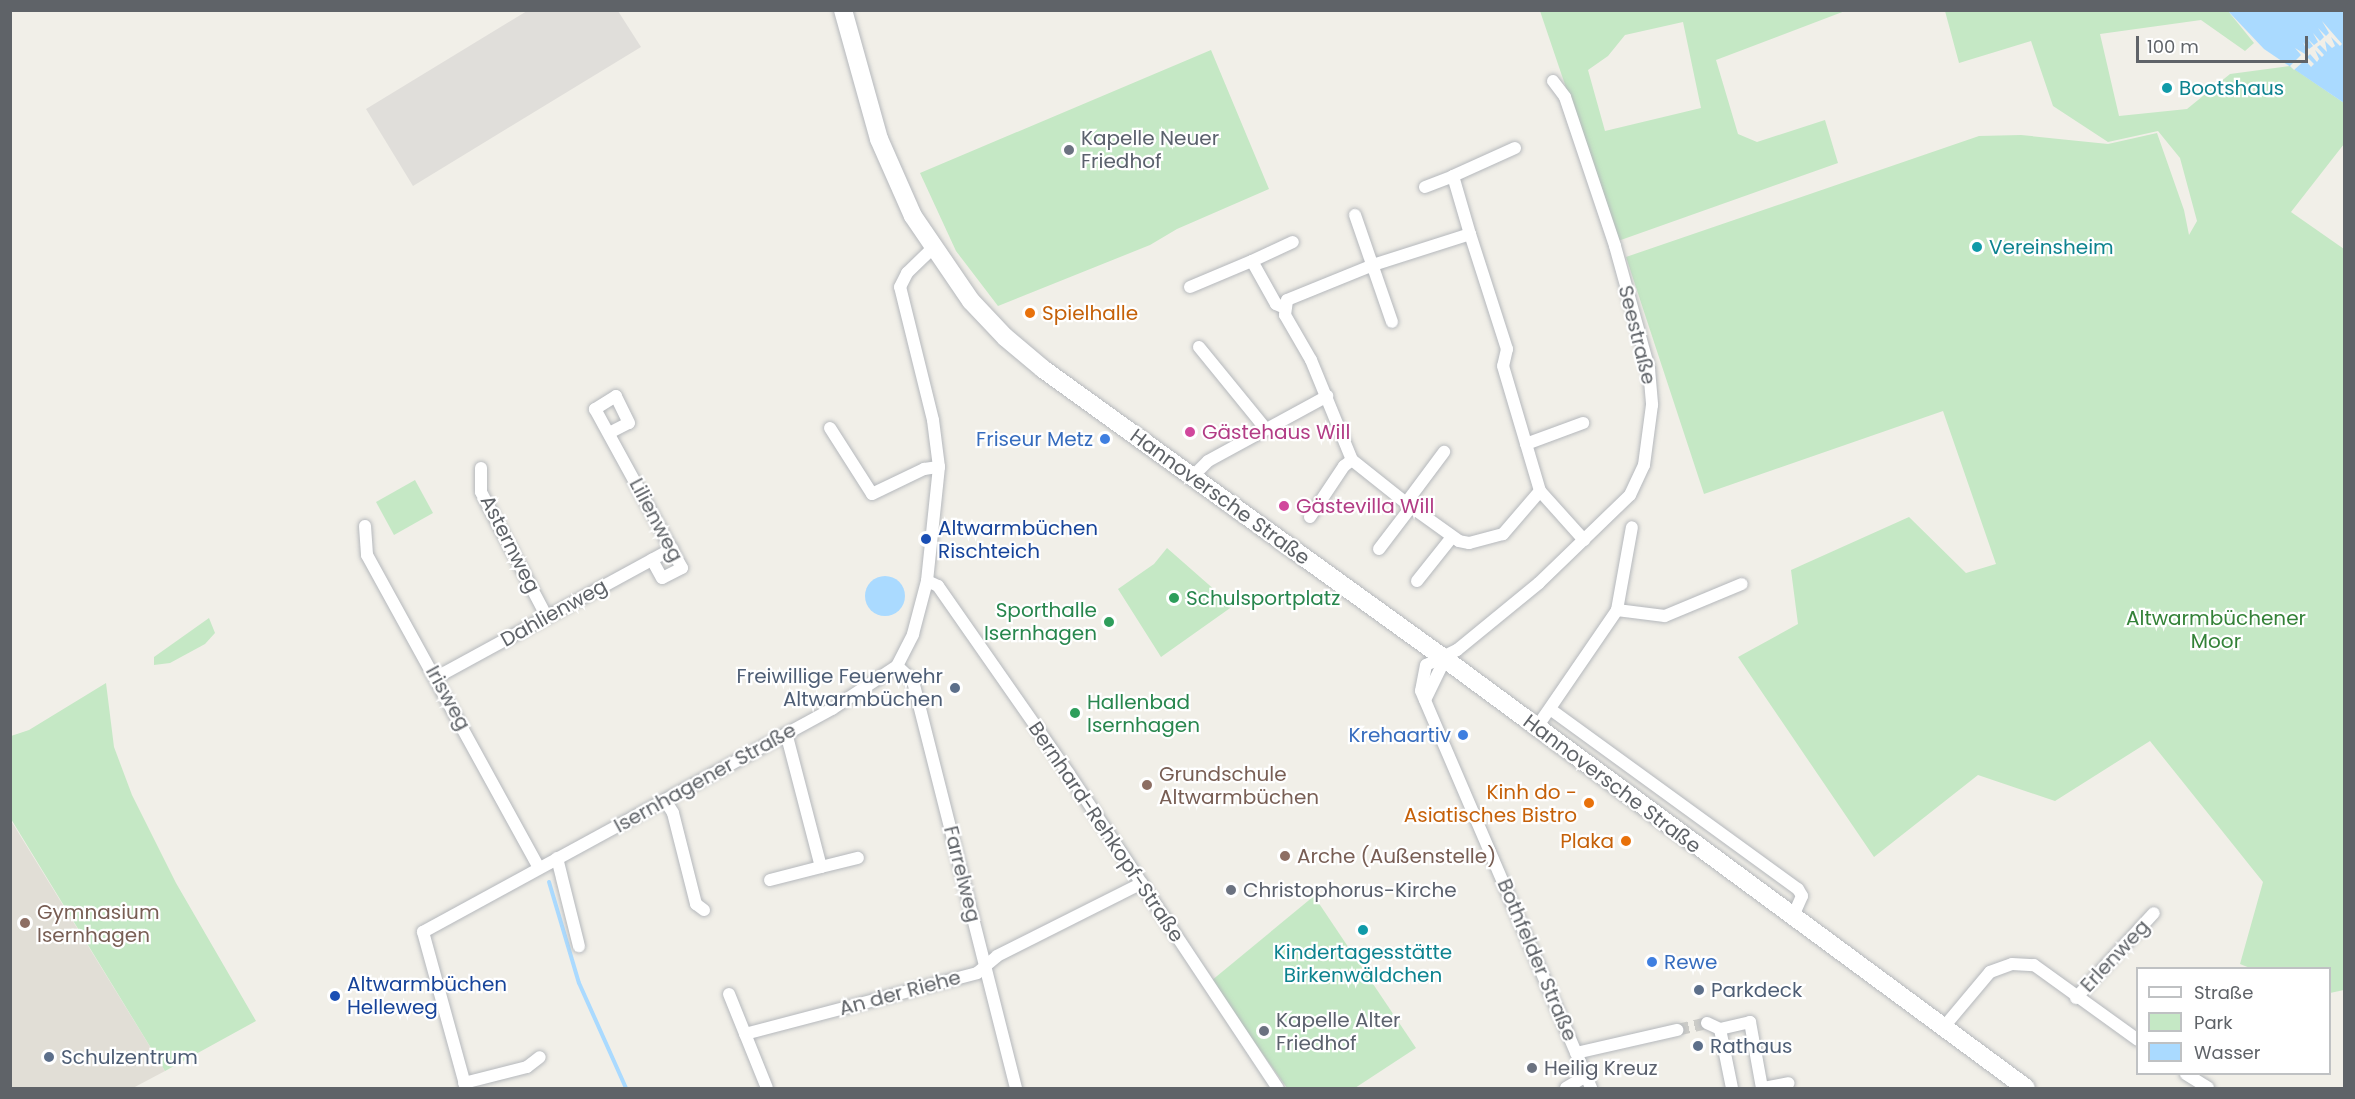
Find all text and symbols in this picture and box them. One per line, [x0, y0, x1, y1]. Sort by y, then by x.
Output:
scale bar [2139, 24, 2312, 62]
text: 100 m [2147, 34, 2199, 59]
place label: Bootshaus [2179, 76, 2284, 100]
marker: Bootshaus [2160, 81, 2174, 95]
place label: Kapelle Neuer Friedhof [1081, 126, 1219, 173]
marker: Kapelle Neuer Friedhof [1062, 143, 1076, 157]
place label: Vereinsheim [1989, 235, 2114, 259]
marker: Vereinsheim [1970, 240, 1984, 254]
street label: Seestraße [1613, 283, 1661, 387]
place label: Spielhalle [1042, 301, 1138, 325]
marker: Spielhalle [1023, 306, 1037, 320]
place label: Gästehaus Will [1202, 420, 1350, 444]
street label: Hannoversche Straße [1126, 424, 1314, 570]
marker: Gästehaus Will [1183, 425, 1197, 439]
place label: Friseur Metz [976, 427, 1093, 451]
marker: Friseur Metz [1098, 432, 1112, 446]
street label: Lilienweg [624, 474, 688, 566]
street label: Asternweg [475, 491, 545, 597]
place label: Gästevilla Will [1296, 494, 1434, 518]
marker: Gästevilla Will [1277, 499, 1291, 513]
place label: Altwarmbüchen Rischteich [938, 516, 1098, 563]
marker: Altwarmbüchen Rischteich [919, 532, 933, 546]
street label: Dahlienweg [497, 574, 611, 652]
place label: Schulsportplatz [1186, 586, 1340, 610]
marker: Schulsportplatz [1167, 591, 1181, 605]
place label: Sporthalle Isernhagen [984, 598, 1097, 645]
park label: Altwarmbüchener Moor [2126, 607, 2306, 654]
marker: Sporthalle Isernhagen [1102, 615, 1116, 629]
street label: Irisweg [421, 662, 475, 734]
place label: Freiwillige Feuerwehr Altwarmbüchen [737, 664, 943, 711]
marker: Freiwillige Feuerwehr Altwarmbüchen [948, 681, 962, 695]
place label: Hallenbad Isernhagen [1087, 690, 1200, 737]
marker: Hallenbad Isernhagen [1068, 706, 1082, 720]
street label: Hannoversche Straße [1519, 709, 1705, 859]
street label: Bernhard-Rehkopf-Straße [1023, 717, 1189, 947]
street label: Isernhagener Straße [610, 718, 800, 838]
place label: Krehaartiv [1348, 723, 1451, 747]
marker: Krehaartiv [1456, 728, 1470, 742]
place label: Grundschule Altwarmbüchen [1159, 762, 1319, 809]
marker: Grundschule Altwarmbüchen [1140, 778, 1154, 792]
place label: Kinh do - Asiatisches Bistro [1404, 780, 1577, 827]
marker: Kinh do - Asiatisches Bistro [1582, 796, 1596, 810]
street label: Farrelweg [938, 823, 986, 925]
place label: Plaka [1560, 829, 1614, 853]
marker: Plaka [1619, 834, 1633, 848]
place label: Arche (Außenstelle) [1297, 844, 1496, 868]
marker: Arche (Außenstelle) [1278, 849, 1292, 863]
street label: Bothfelder Straße [1492, 875, 1582, 1045]
place label: Christophorus-Kirche [1243, 878, 1457, 902]
marker: Christophorus-Kirche [1224, 883, 1238, 897]
place label: Gymnasium Isernhagen [37, 900, 159, 947]
street label: Erlenweg [2075, 915, 2155, 997]
marker: Gymnasium Isernhagen [18, 916, 32, 930]
marker: Kindertagesstätte Birkenwäldchen [1356, 923, 1370, 937]
place label: Kindertagesstätte Birkenwäldchen [1274, 940, 1452, 987]
place label: Rewe [1664, 950, 1717, 974]
marker: Rewe [1645, 955, 1659, 969]
street label: An der Riehe [837, 965, 963, 1021]
legend [2136, 967, 2331, 1075]
place label: Altwarmbüchen Helleweg [347, 972, 507, 1019]
place label: Parkdeck [1711, 978, 1802, 1002]
text: Straße [2194, 980, 2253, 1005]
marker: Parkdeck [1692, 983, 1706, 997]
marker: Altwarmbüchen Helleweg [328, 989, 342, 1003]
place label: Kapelle Alter Friedhof [1276, 1008, 1401, 1055]
text: Park [2194, 1010, 2233, 1035]
marker: Kapelle Alter Friedhof [1257, 1024, 1271, 1038]
place label: Rathaus [1710, 1034, 1793, 1058]
marker: Rathaus [1691, 1039, 1705, 1053]
text: Wasser [2194, 1040, 2260, 1065]
place label: Schulzentrum [61, 1045, 198, 1069]
marker: Schulzentrum [42, 1050, 56, 1064]
place label: Heilig Kreuz [1544, 1056, 1658, 1080]
marker: Heilig Kreuz [1525, 1061, 1539, 1075]

